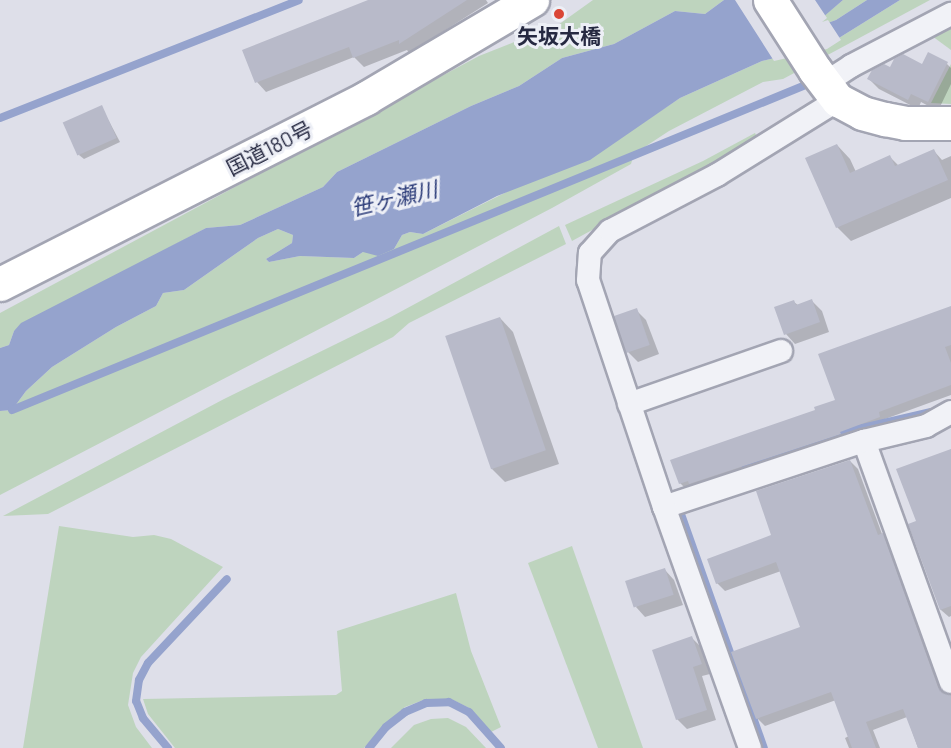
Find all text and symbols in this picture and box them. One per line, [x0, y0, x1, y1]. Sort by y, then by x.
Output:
marker: 矢坂大橋 [552, 7, 566, 21]
place label: 矢坂大橋 [517, 23, 601, 49]
street label: 国道180号 [222, 116, 316, 180]
water label: 笹ヶ瀬川 [348, 175, 440, 221]

